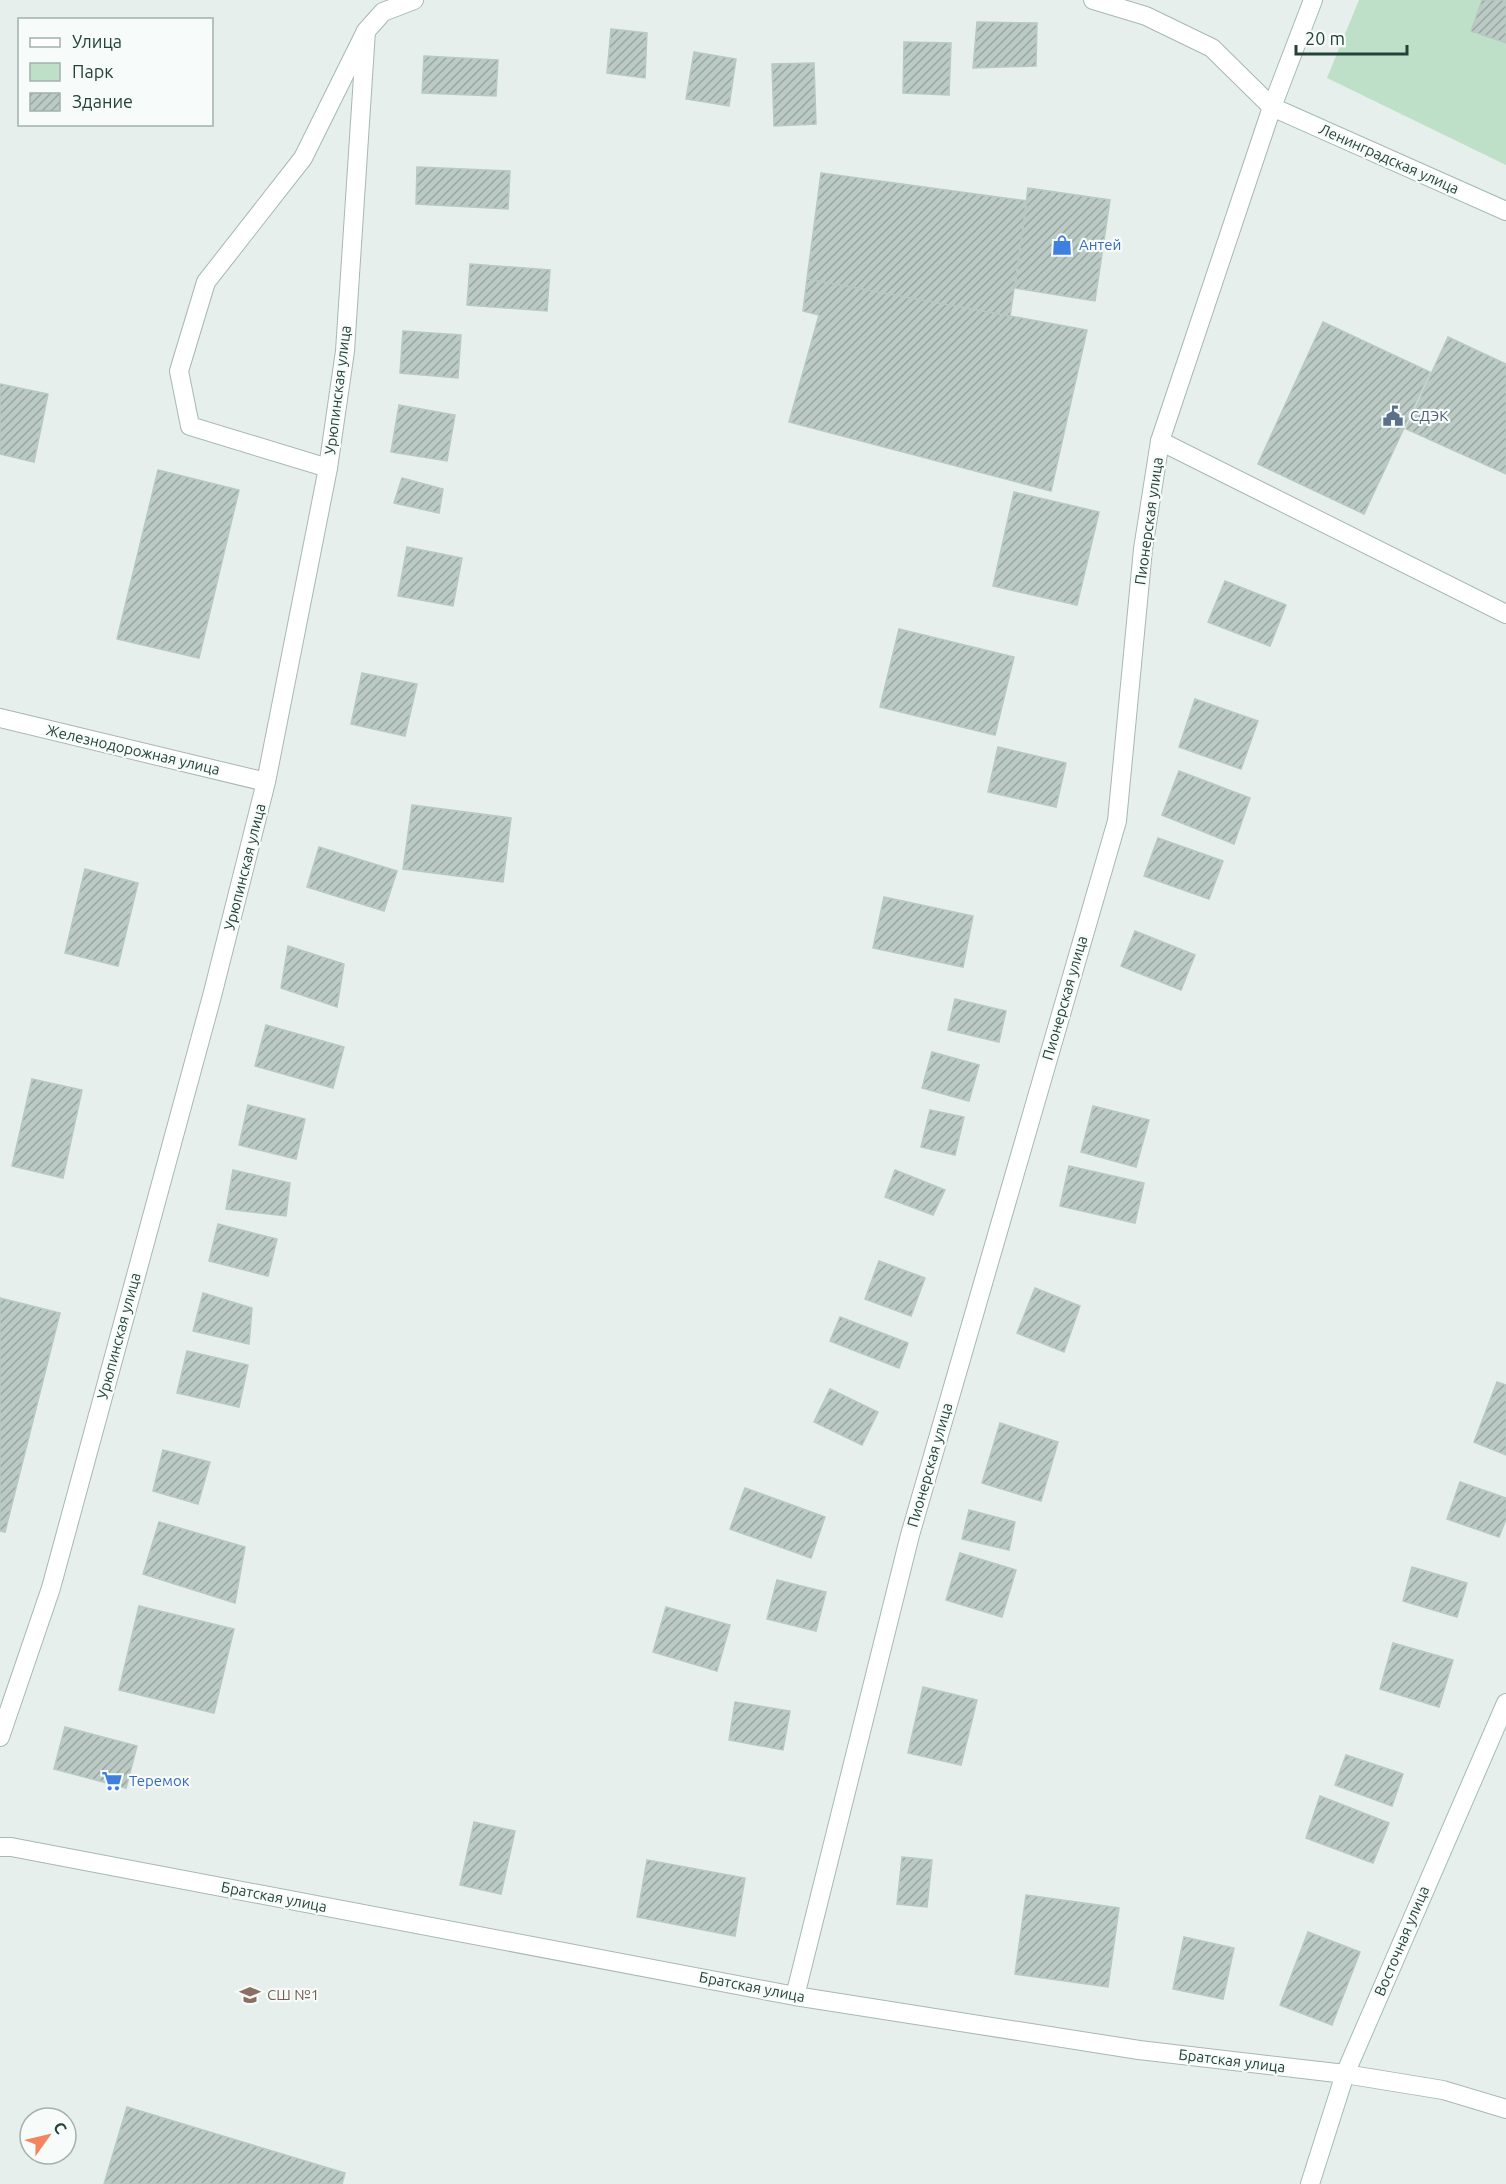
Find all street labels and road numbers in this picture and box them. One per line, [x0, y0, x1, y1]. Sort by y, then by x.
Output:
street label: Ленинградская улица [1317, 120, 1462, 197]
street label: Урюпинская улица [321, 324, 354, 456]
street label: Пионерская улица [1131, 456, 1166, 586]
street label: Железнодорожная улица [45, 721, 222, 778]
street label: Урюпинская улица [221, 802, 269, 932]
street label: Пионерская улица [1039, 934, 1090, 1062]
street label: Урюпинская улица [93, 1271, 144, 1401]
street label: Пионерская улица [904, 1401, 955, 1529]
street label: Братская улица [220, 1878, 328, 1915]
street label: Восточная улица [1371, 1883, 1432, 1998]
street label: Братская улица [698, 1968, 806, 2005]
street label: Братская улица [1178, 2046, 1286, 2075]

